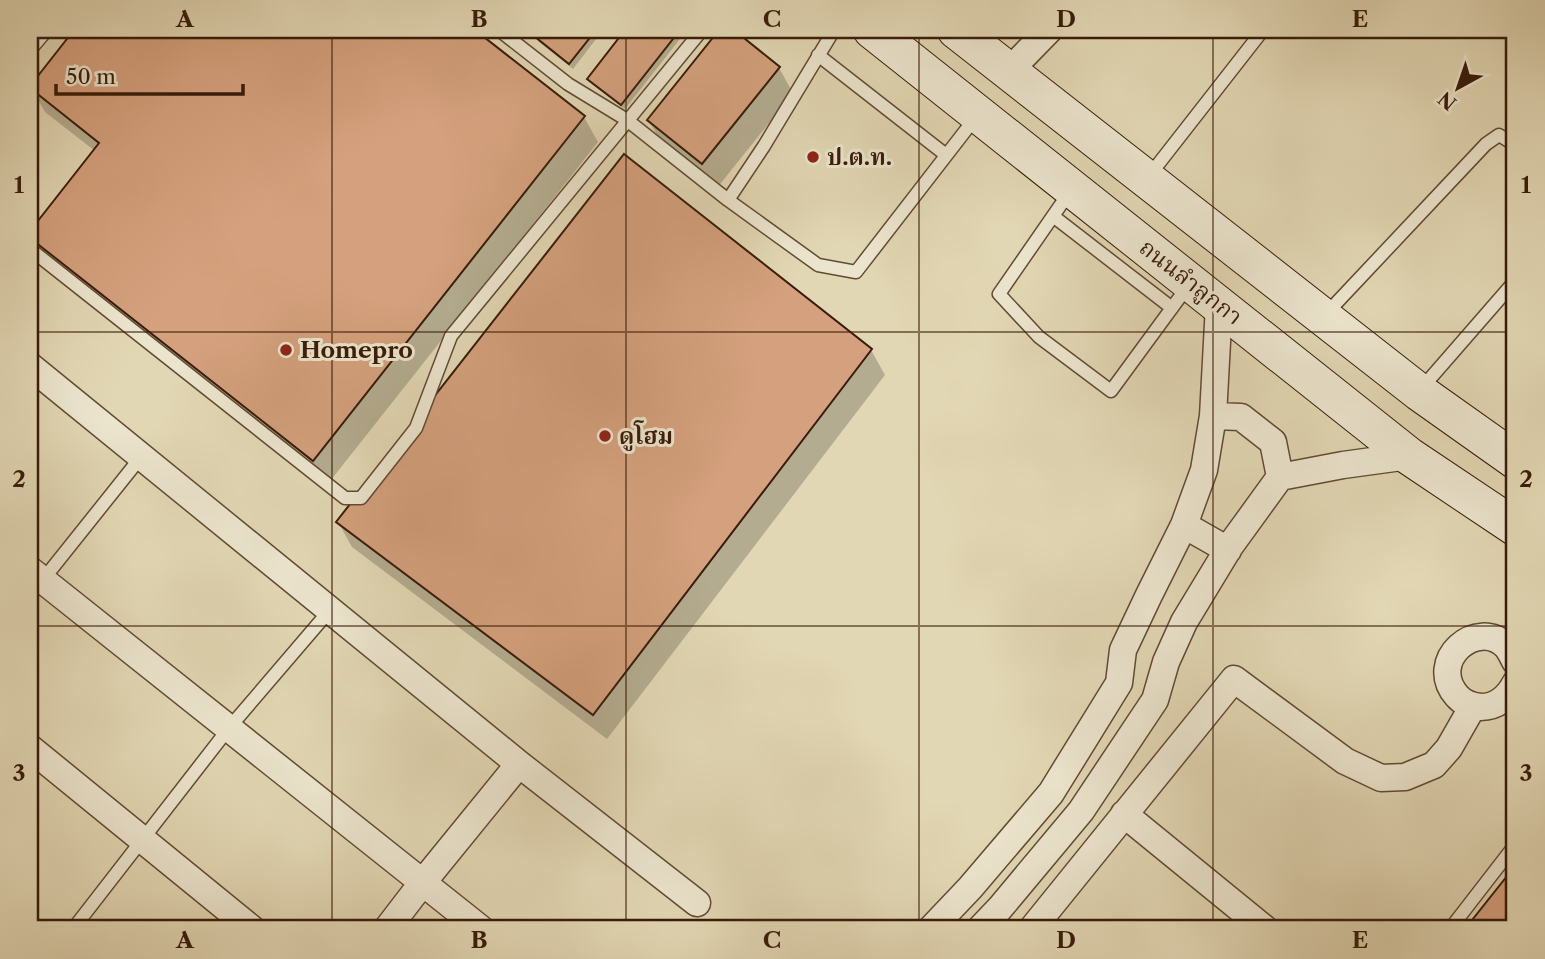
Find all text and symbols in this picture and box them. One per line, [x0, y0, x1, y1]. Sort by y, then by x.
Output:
text: A [175, 5, 195, 33]
text: B [470, 5, 488, 33]
text: C [763, 5, 781, 33]
text: D [1056, 5, 1076, 33]
text: E [1352, 5, 1368, 33]
scale bar [56, 52, 243, 96]
north arrow [1422, 52, 1492, 122]
text: 50 m [66, 64, 116, 89]
text: N [1434, 87, 1461, 115]
place label: ป.ต.ท. [827, 143, 892, 171]
marker: ป.ต.ท. [805, 149, 821, 165]
text: 1 [14, 171, 25, 199]
text: 1 [1521, 171, 1532, 199]
street label: ถนนลำลูกกา [1133, 233, 1248, 332]
place label: Homepro [300, 336, 413, 364]
marker: Homepro [278, 342, 294, 358]
place label: ดูโฮม [619, 420, 673, 451]
marker: ดูโฮม [597, 428, 613, 444]
text: 2 [12, 465, 26, 493]
text: 2 [1519, 465, 1533, 493]
text: 3 [13, 759, 26, 787]
text: 3 [1520, 759, 1533, 787]
text: A [175, 926, 195, 954]
text: B [470, 926, 488, 954]
text: C [763, 926, 781, 954]
text: D [1056, 926, 1076, 954]
text: E [1352, 926, 1368, 954]

